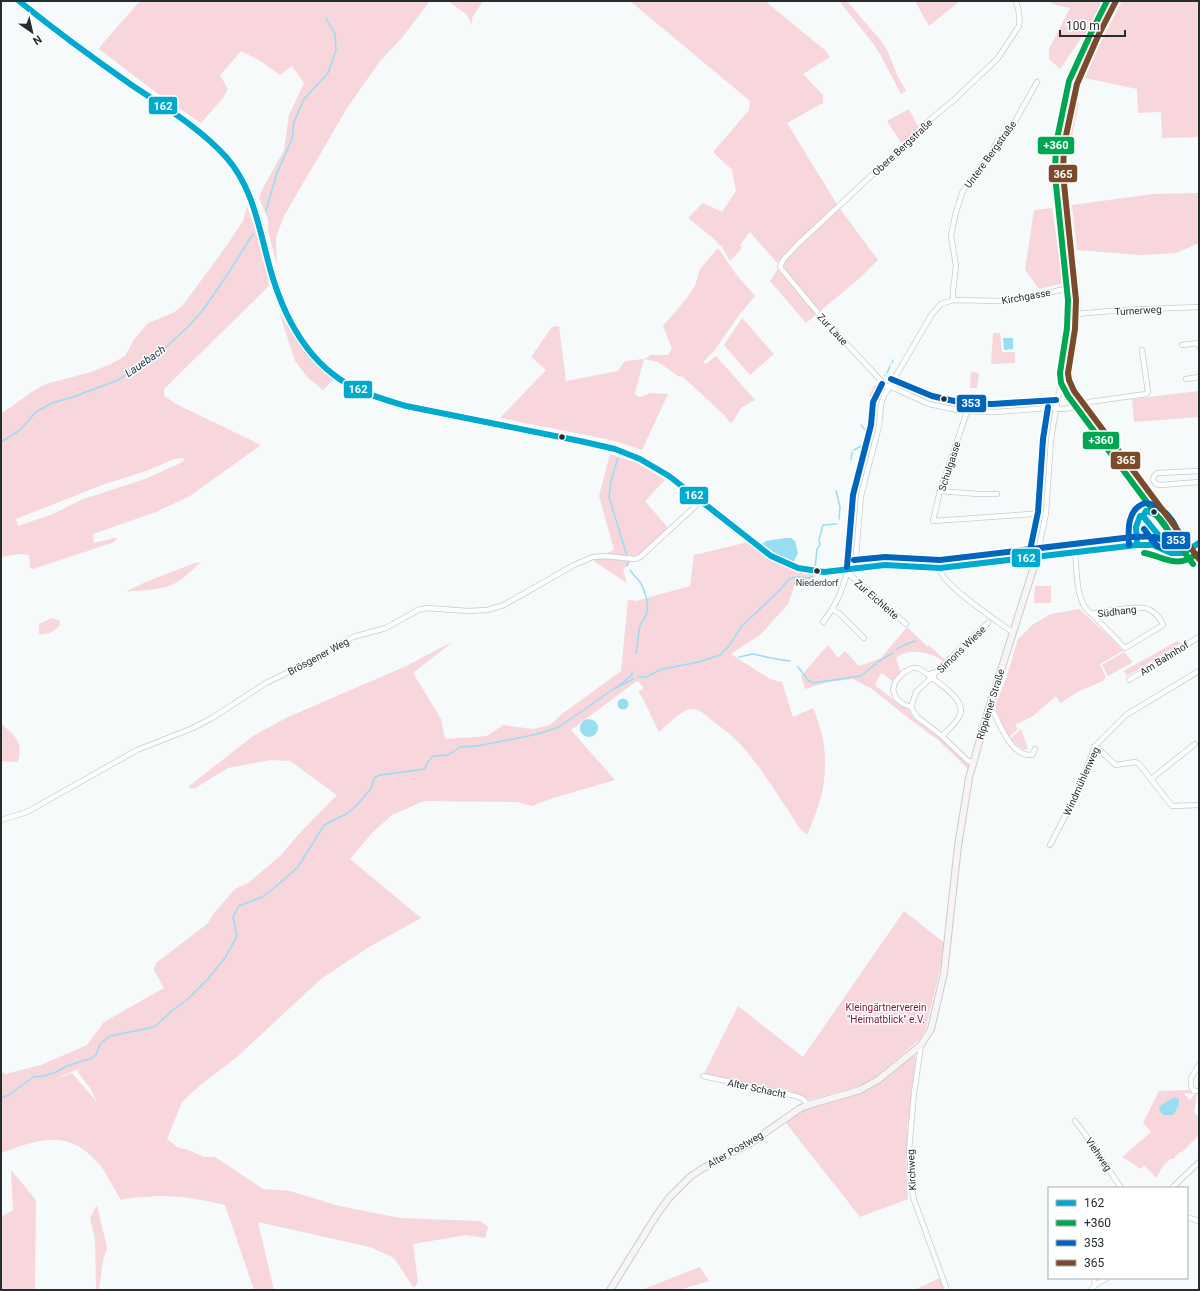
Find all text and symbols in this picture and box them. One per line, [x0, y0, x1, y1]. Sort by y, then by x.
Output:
north arrow [12, 12, 52, 52]
scale bar [1060, 12, 1125, 38]
text: 100 m [1066, 19, 1100, 33]
text: N [30, 32, 44, 48]
line badge: 162 [148, 96, 178, 115]
text: 162 [154, 100, 172, 113]
street label: Obere Bergstraße [870, 117, 934, 178]
street label: Untere Bergstraße [962, 119, 1018, 190]
line badge: +360 [1037, 136, 1075, 155]
text: +360 [1044, 139, 1068, 152]
line badge: 365 [1048, 164, 1078, 183]
text: 365 [1054, 168, 1072, 181]
street label: Kirchgasse [1001, 287, 1051, 306]
street label: Turnerweg [1114, 304, 1162, 317]
street label: Zur Laue [815, 311, 850, 347]
water label: Lauebach [123, 343, 168, 380]
line badge: 162 [343, 380, 373, 399]
text: 162 [349, 383, 367, 396]
unlabelled marker [939, 394, 949, 404]
line badge: 353 [956, 394, 987, 413]
text: 353 [962, 397, 980, 410]
line badge: +360 [1082, 431, 1120, 450]
unlabelled marker [557, 432, 567, 442]
text: +360 [1089, 434, 1113, 447]
street label: Schulgasse [936, 440, 963, 492]
line badge: 365 [1110, 451, 1141, 470]
text: 365 [1117, 454, 1135, 467]
line badge: 162 [679, 486, 709, 505]
text: 162 [685, 489, 703, 502]
unlabelled marker [1149, 507, 1159, 517]
line badge: 353 [1161, 531, 1191, 550]
text: 353 [1167, 534, 1185, 547]
line badge: 162 [1011, 548, 1041, 568]
text: 162 [1017, 552, 1035, 565]
marker: Niederdorf [812, 566, 822, 576]
street label: Zur Eichleite [852, 577, 901, 622]
place label: Niederdorf [796, 578, 839, 588]
street label: Südhang [1097, 604, 1137, 619]
street label: Simons Wiese [935, 623, 988, 675]
street label: Brösgener Weg [286, 636, 351, 677]
street label: Am Bahnhof [1138, 639, 1191, 678]
street label: Rippiener Straße [974, 667, 1006, 741]
street label: Windmühlenweg [1061, 745, 1102, 817]
park label: Kleingärtnerverein "Heimatblick" e.V. [846, 1002, 926, 1025]
street label: Alter Schacht [727, 1077, 787, 1100]
street label: Alter Postweg [706, 1129, 765, 1170]
street label: Viehweg [1083, 1135, 1114, 1173]
street label: Kirchweg [905, 1149, 918, 1191]
legend [1048, 1187, 1188, 1279]
text: 162 [1084, 1196, 1104, 1210]
text: +360 [1084, 1216, 1111, 1230]
text: 353 [1084, 1236, 1104, 1250]
text: 365 [1084, 1256, 1104, 1270]

